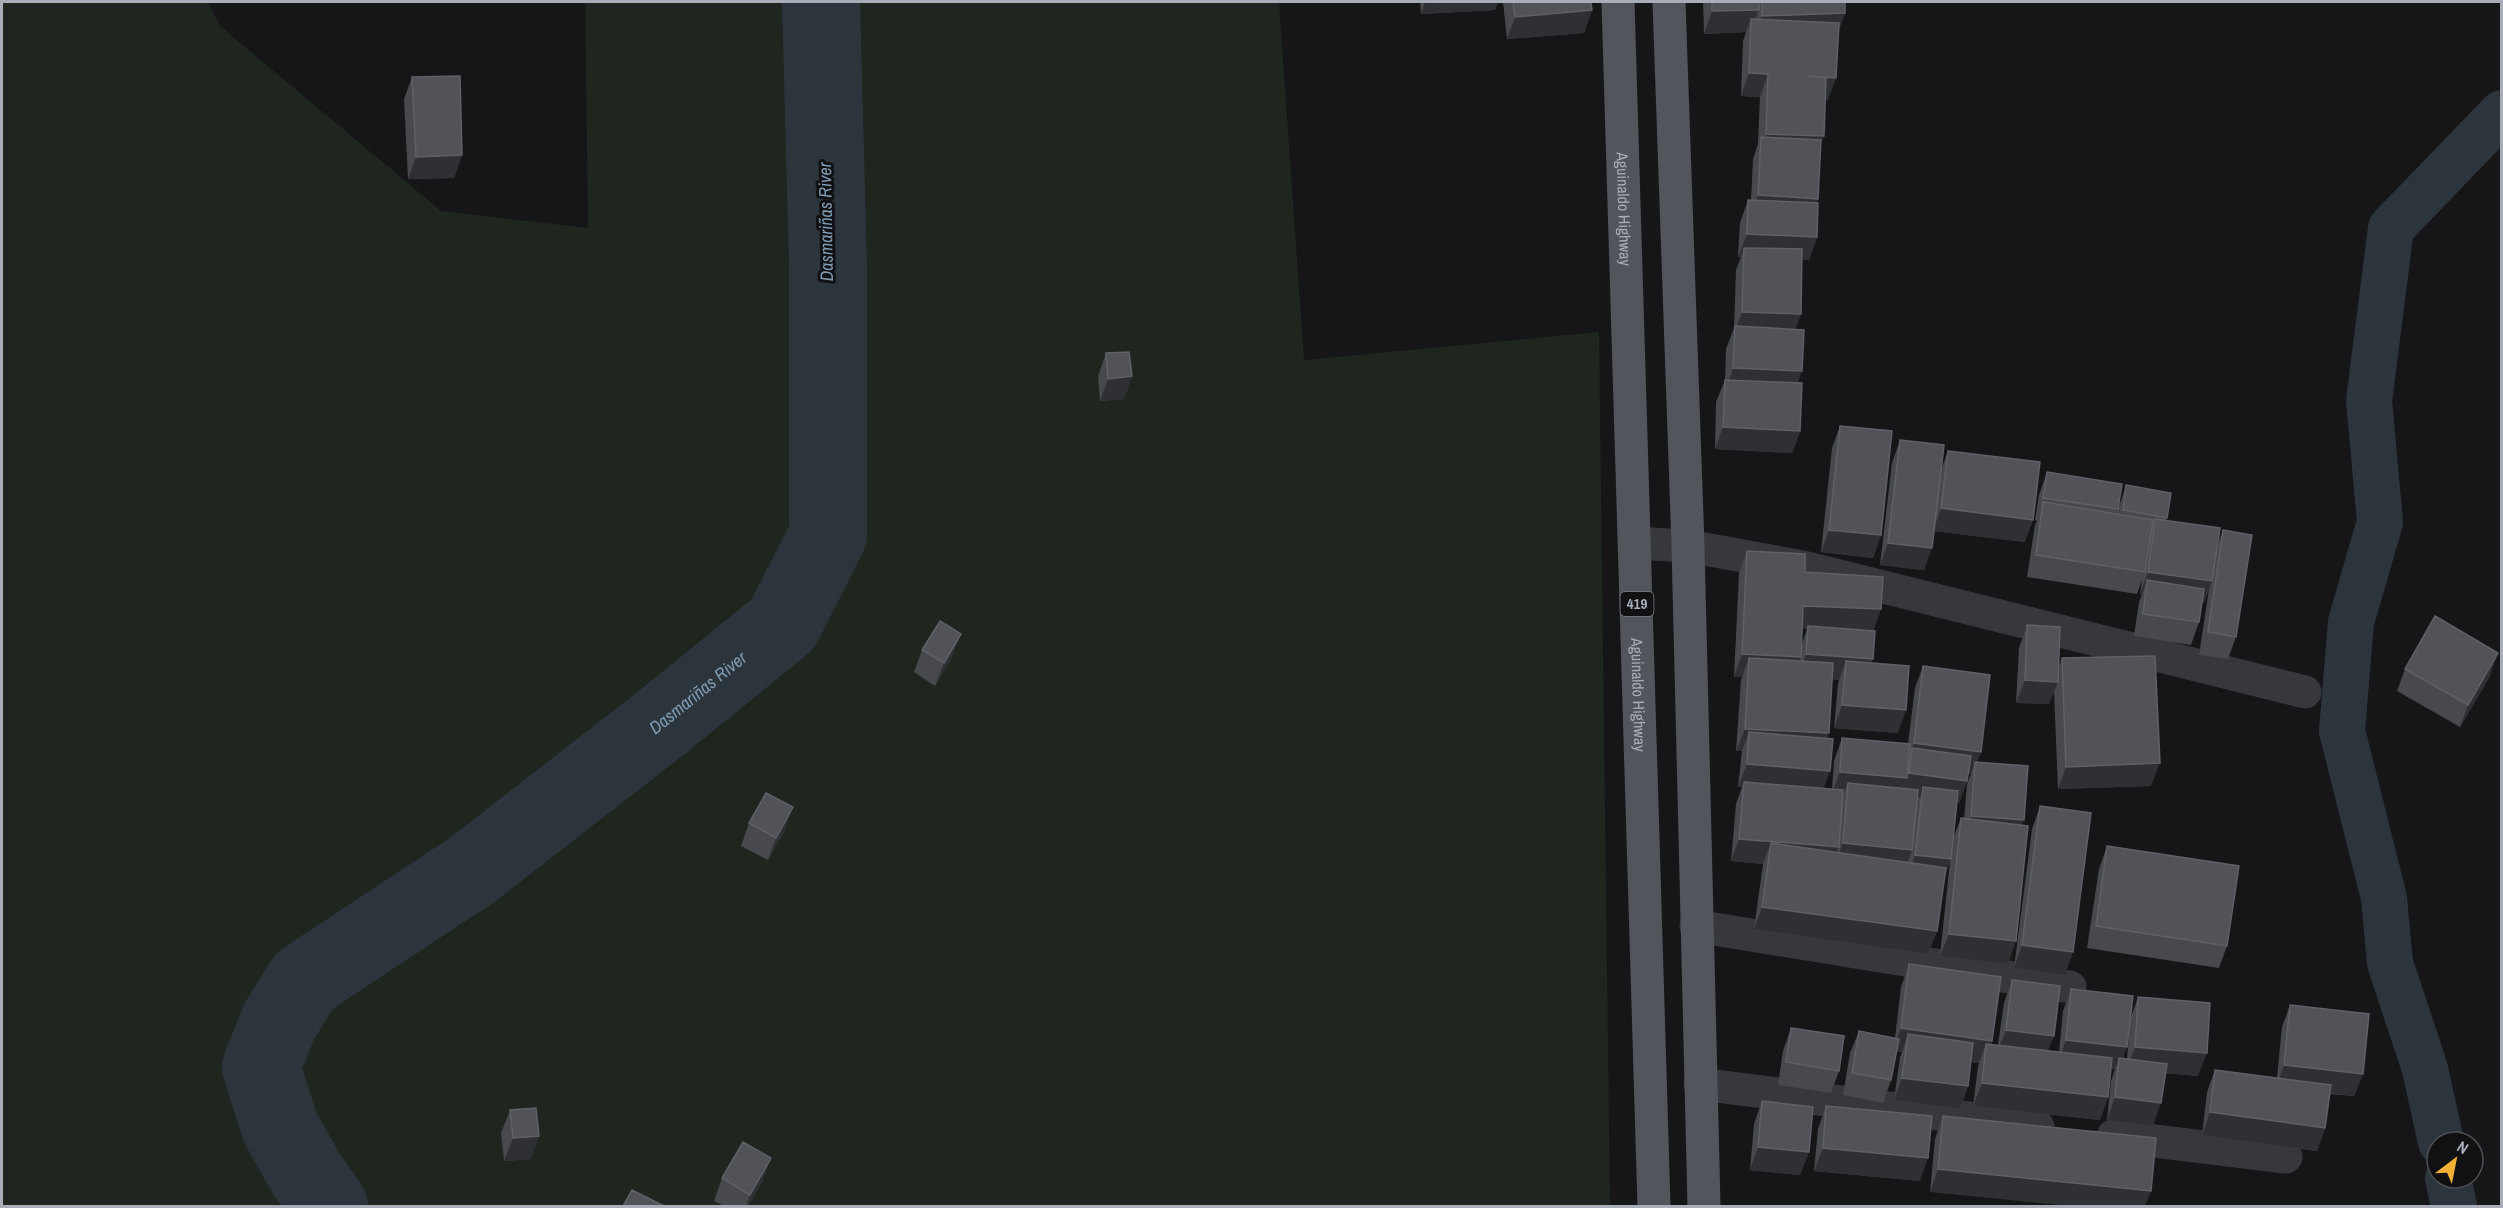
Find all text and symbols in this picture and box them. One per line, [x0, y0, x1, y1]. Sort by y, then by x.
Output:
street label: Aguinaldo Highway [1611, 151, 1637, 267]
water label: Dasmariñas River [812, 161, 839, 282]
road number: 419 [1620, 592, 1654, 616]
street label: Aguinaldo Highway [1626, 636, 1651, 752]
water label: Dasmariñas River [644, 645, 753, 740]
north arrow [2425, 1130, 2485, 1190]
text: N [2453, 1135, 2473, 1159]

